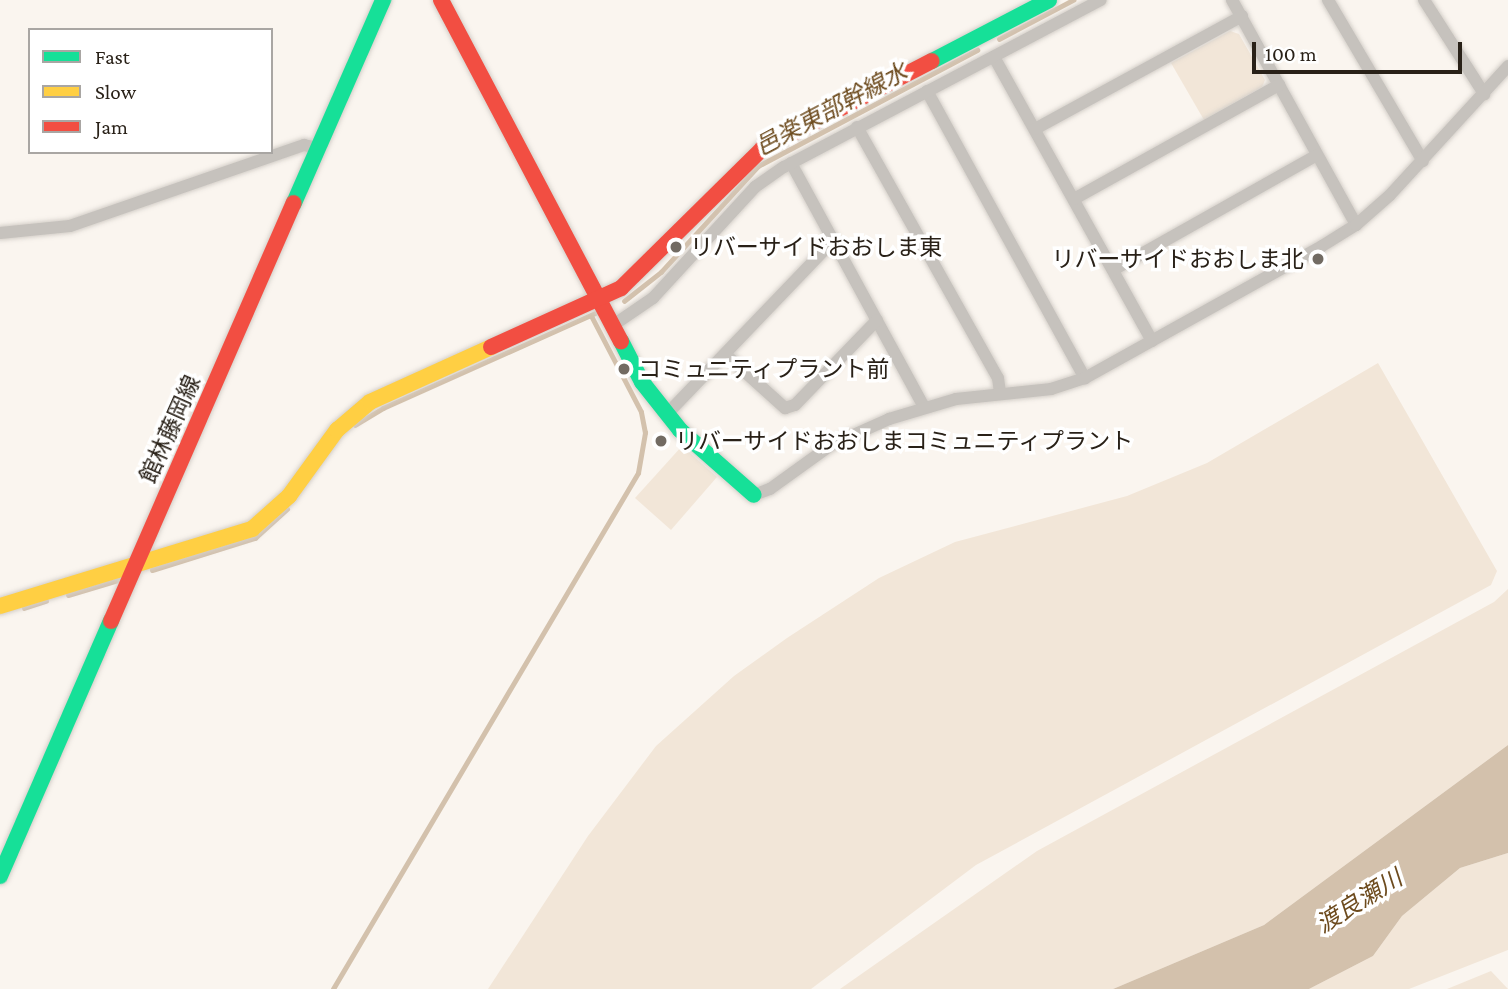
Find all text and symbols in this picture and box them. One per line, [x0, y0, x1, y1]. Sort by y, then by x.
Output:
legend [28, 28, 273, 154]
scale bar [1256, 28, 1466, 72]
text: 100 m [1265, 42, 1317, 66]
text: Fast [95, 45, 130, 69]
water label: 邑楽東部幹線水 [750, 57, 912, 161]
text: Slow [95, 80, 136, 104]
text: Jam [95, 115, 128, 139]
place label: リバーサイドおおしま東 [690, 233, 943, 261]
marker: リバーサイドおおしま東 [668, 239, 684, 255]
place label: リバーサイドおおしま北 [1051, 245, 1304, 273]
marker: リバーサイドおおしま北 [1310, 251, 1326, 267]
place label: コミュニティプラント前 [638, 355, 891, 383]
marker: コミュニティプラント前 [616, 361, 632, 377]
street label: 館林藤岡線 [134, 371, 206, 487]
place label: リバーサイドおおしまコミュニティプラント [675, 427, 1135, 455]
marker: リバーサイドおおしまコミュニティプラント [653, 433, 669, 449]
water label: 渡良瀬川 [1311, 863, 1407, 939]

